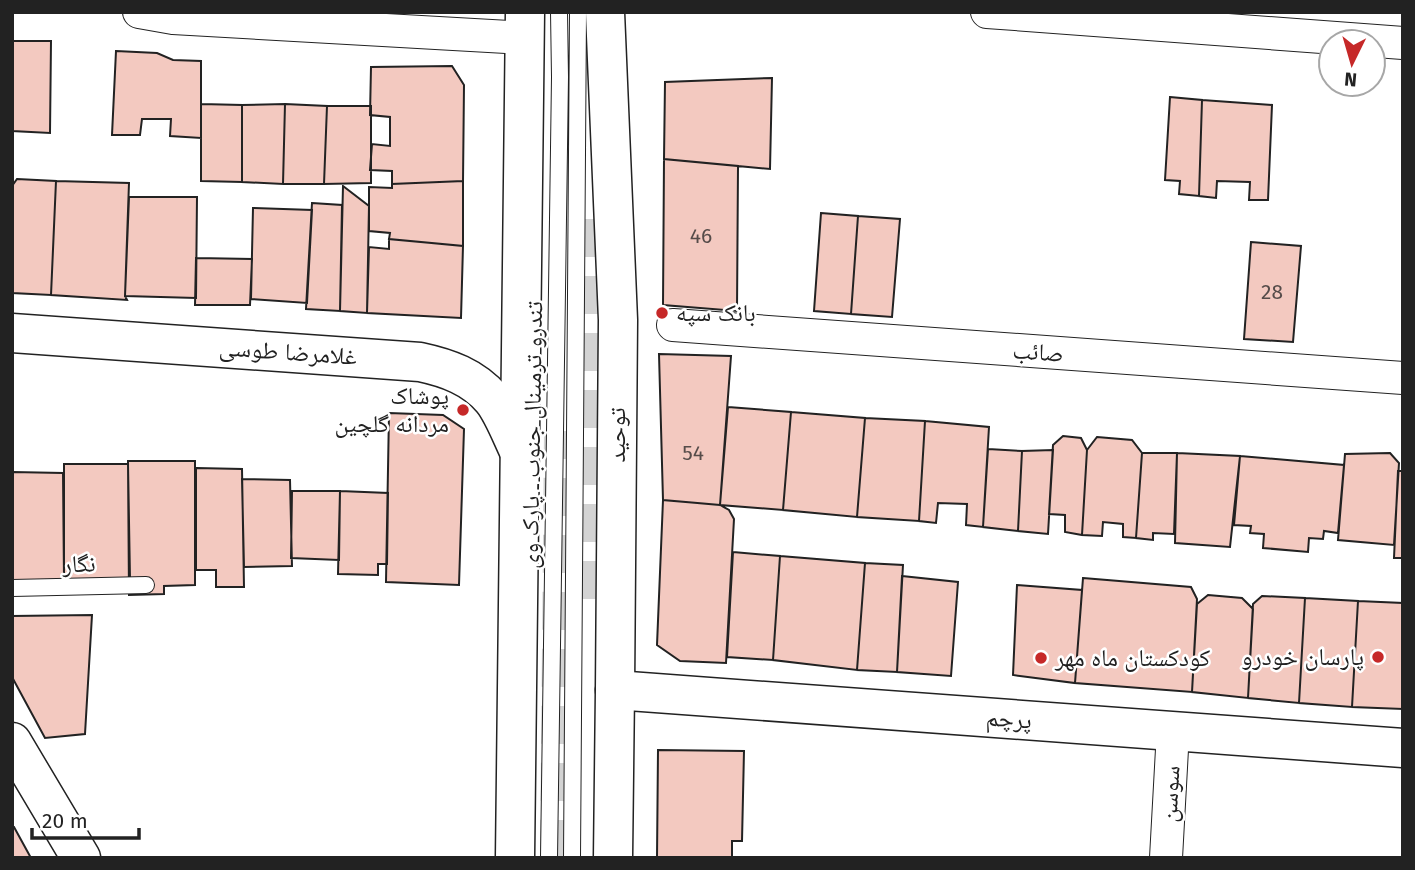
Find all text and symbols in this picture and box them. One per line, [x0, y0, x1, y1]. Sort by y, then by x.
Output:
north arrow [1317, 28, 1387, 98]
text: N [1343, 67, 1358, 91]
house number: 46 [690, 223, 712, 249]
house number: 28 [1261, 279, 1283, 305]
place label: بانک سپه [676, 299, 756, 327]
street label: تندرو ترمینال جنوب ـ پارک وی [516, 301, 549, 569]
marker: بانک سپه [654, 305, 670, 321]
street label: غلامرضا طوسی [218, 333, 358, 371]
street label: صائب [1012, 336, 1064, 368]
place label: پوشاک مردانه گلچین [334, 382, 449, 438]
marker: پوشاک مردانه گلچین [455, 402, 471, 418]
street label: توحید [603, 408, 631, 462]
house number: 54 [682, 440, 704, 466]
street label: نگار [61, 549, 96, 579]
place label: پارسان خودرو [1241, 643, 1364, 671]
place label: کودکستان ماه مهر [1054, 644, 1210, 672]
marker: پارسان خودرو [1370, 649, 1386, 665]
marker: کودکستان ماه مهر [1033, 650, 1049, 666]
street label: پرچم [985, 703, 1033, 737]
street label: سوسن [1155, 765, 1185, 823]
scale bar [32, 796, 138, 840]
text: 20 m [42, 808, 88, 834]

